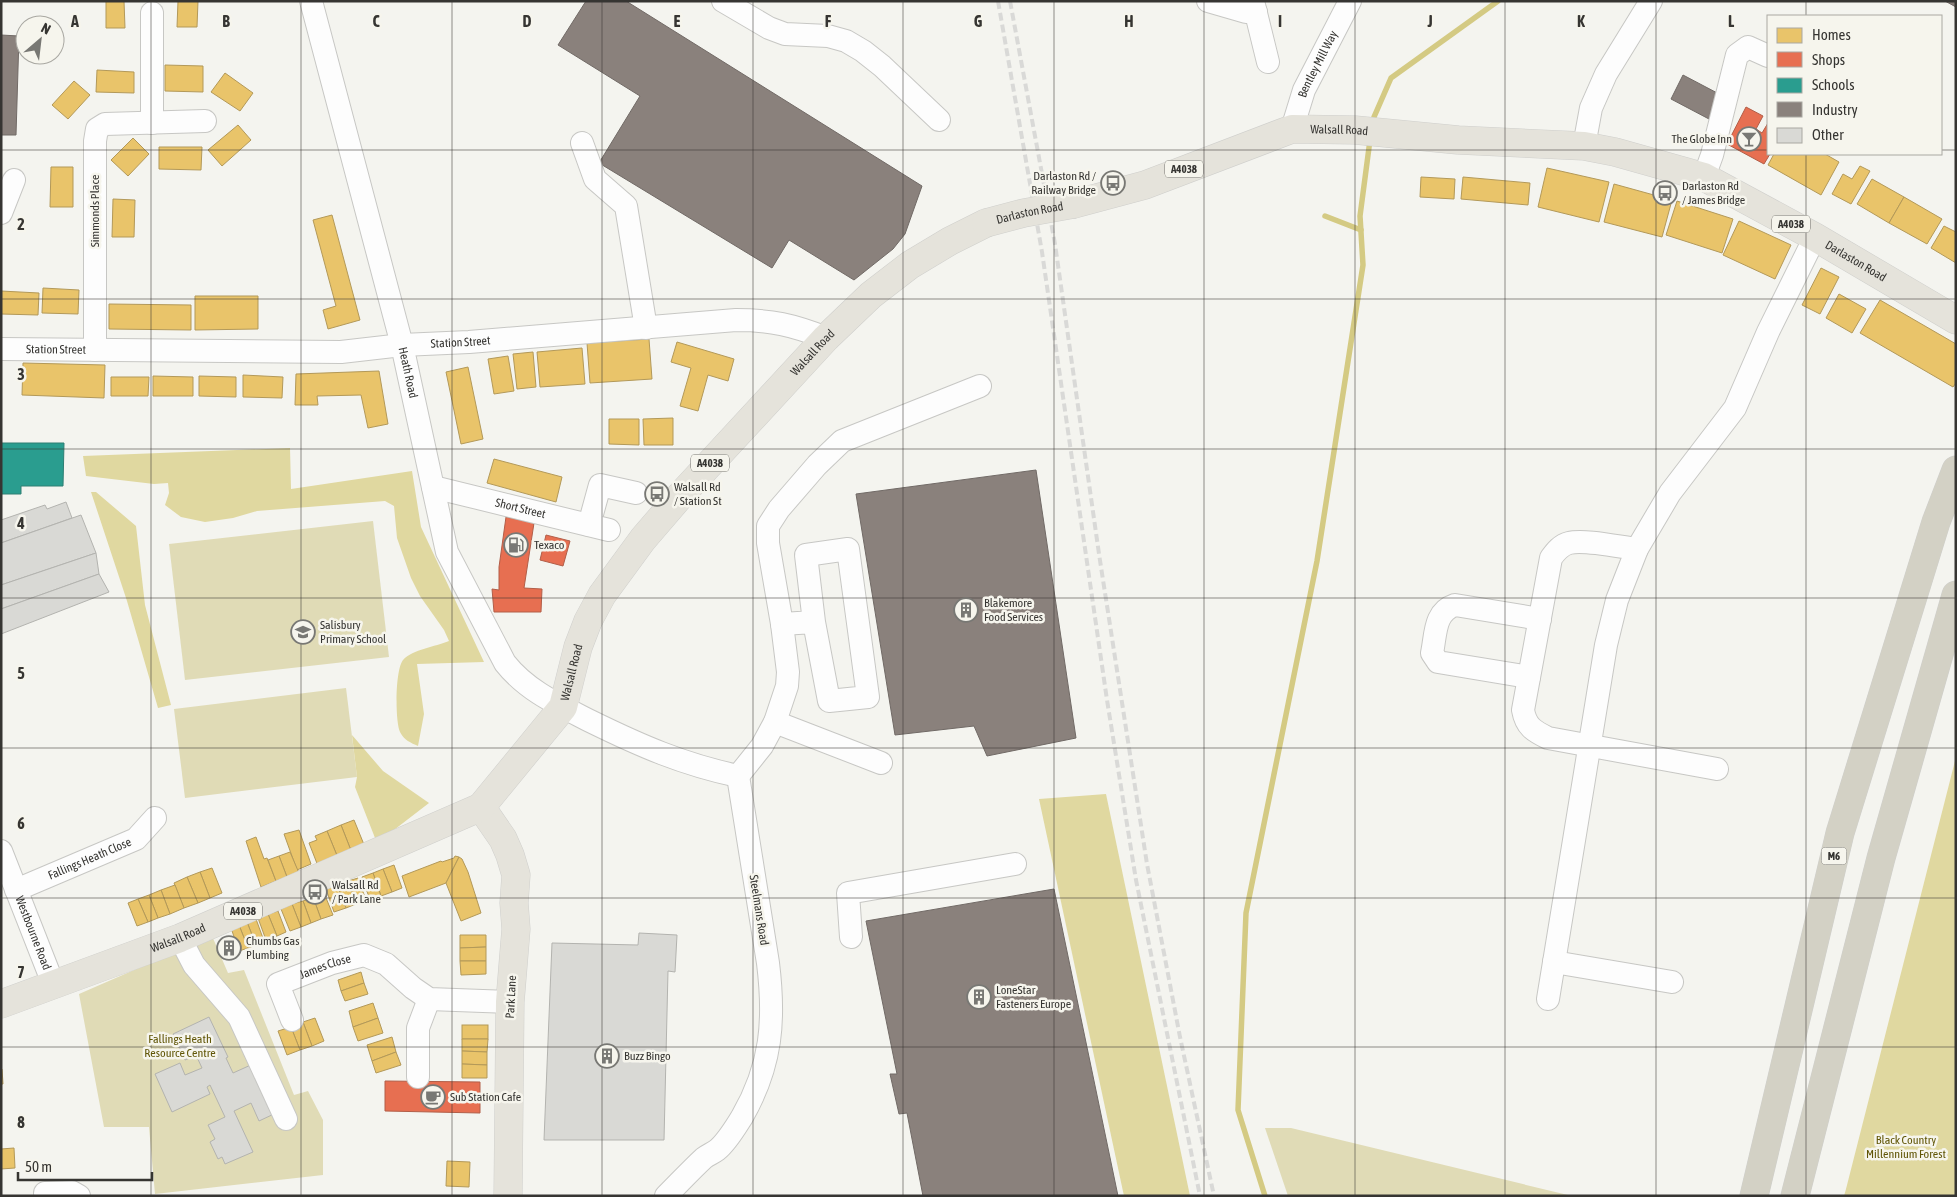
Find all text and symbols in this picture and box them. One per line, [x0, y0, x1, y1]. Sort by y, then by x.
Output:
text: A [70, 12, 79, 30]
text: B [222, 12, 230, 30]
text: C [372, 12, 380, 30]
text: D [523, 12, 532, 30]
text: E [674, 12, 681, 30]
text: F [825, 12, 832, 30]
text: G [974, 12, 983, 30]
text: H [1124, 12, 1134, 30]
text: I [1278, 12, 1282, 30]
text: J [1426, 12, 1433, 30]
text: K [1577, 12, 1585, 30]
text: L [1728, 12, 1735, 30]
north arrow [15, 15, 65, 65]
legend [1767, 15, 1942, 155]
text: N [39, 20, 54, 38]
text: Homes [1812, 26, 1851, 43]
street label: Bentley Mill Way [1295, 28, 1340, 99]
text: Shops [1812, 51, 1845, 68]
text: Schools [1812, 76, 1855, 93]
text: Industry [1812, 101, 1858, 118]
street label: Walsall Road [1310, 122, 1369, 138]
bar icon: The Globe Inn [1736, 126, 1762, 152]
text: Other [1812, 126, 1844, 143]
place label: The Globe Inn [1672, 132, 1732, 146]
road number: A4038 [1165, 160, 1203, 178]
place label: Darlaston Rd / Railway Bridge [1031, 169, 1096, 197]
bus stop icon: Darlaston Rd / Railway Bridge [1100, 170, 1126, 196]
street label: Simmonds Place [88, 175, 102, 247]
place label: Darlaston Rd / James Bridge [1682, 179, 1745, 207]
bus stop icon: Darlaston Rd / James Bridge [1652, 180, 1678, 206]
street label: Darlaston Road [995, 199, 1064, 227]
text: 2 [17, 215, 25, 233]
road number: A4038 [1772, 215, 1810, 232]
street label: Darlaston Road [1823, 238, 1889, 284]
street label: Walsall Road [788, 327, 837, 379]
street label: Station Street [430, 333, 491, 351]
street label: Station Street [26, 342, 87, 357]
street label: Heath Road [396, 346, 420, 399]
text: 3 [17, 365, 25, 383]
road number: A4038 [691, 454, 729, 472]
place label: Walsall Rd / Station St [674, 480, 722, 508]
bus stop icon: Walsall Rd / Station St [644, 481, 670, 507]
street label: Short Street [494, 495, 548, 521]
text: 4 [16, 514, 25, 532]
fuel station icon: Texaco [503, 532, 529, 558]
place label: Texaco [534, 538, 565, 552]
place label: Blakemore Food Services [984, 596, 1043, 624]
building icon: Blakemore Food Services [953, 597, 979, 623]
place label: Salisbury Primary School [320, 618, 387, 646]
school or university icon: Salisbury Primary School [290, 619, 316, 645]
street label: Walsall Road [558, 643, 585, 702]
text: 5 [17, 664, 25, 682]
text: 6 [17, 814, 25, 832]
street label: Fallings Heath Close [46, 835, 133, 883]
road number: M6 [1822, 848, 1846, 864]
street label: Steelmans Road [747, 874, 771, 946]
place label: Walsall Rd / Park Lane [332, 878, 381, 906]
bus stop icon: Walsall Rd / Park Lane [302, 879, 328, 905]
street label: Westbourne Road [12, 894, 54, 972]
road number: A4038 [224, 902, 262, 919]
street label: Walsall Road [149, 921, 208, 955]
place label: Chumbs Gas Plumbing [246, 934, 299, 962]
building icon: Chumbs Gas Plumbing [216, 935, 242, 961]
street label: James Close [298, 952, 352, 982]
text: 7 [17, 963, 25, 981]
street label: Park Lane [503, 975, 519, 1019]
place label: LoneStar Fasteners Europe [996, 983, 1071, 1011]
building icon: LoneStar Fasteners Europe [966, 984, 992, 1010]
park label: Fallings Heath Resource Centre [144, 1032, 216, 1060]
building icon: Buzz Bingo [594, 1043, 620, 1069]
place label: Buzz Bingo [624, 1049, 671, 1063]
cafe icon: Sub Station Cafe [420, 1084, 446, 1110]
place label: Sub Station Cafe [450, 1090, 521, 1104]
text: 8 [17, 1113, 25, 1131]
park label: Black Country Millennium Forest [1866, 1133, 1946, 1161]
scale bar [18, 1150, 151, 1182]
text: 50 m [25, 1158, 52, 1175]

